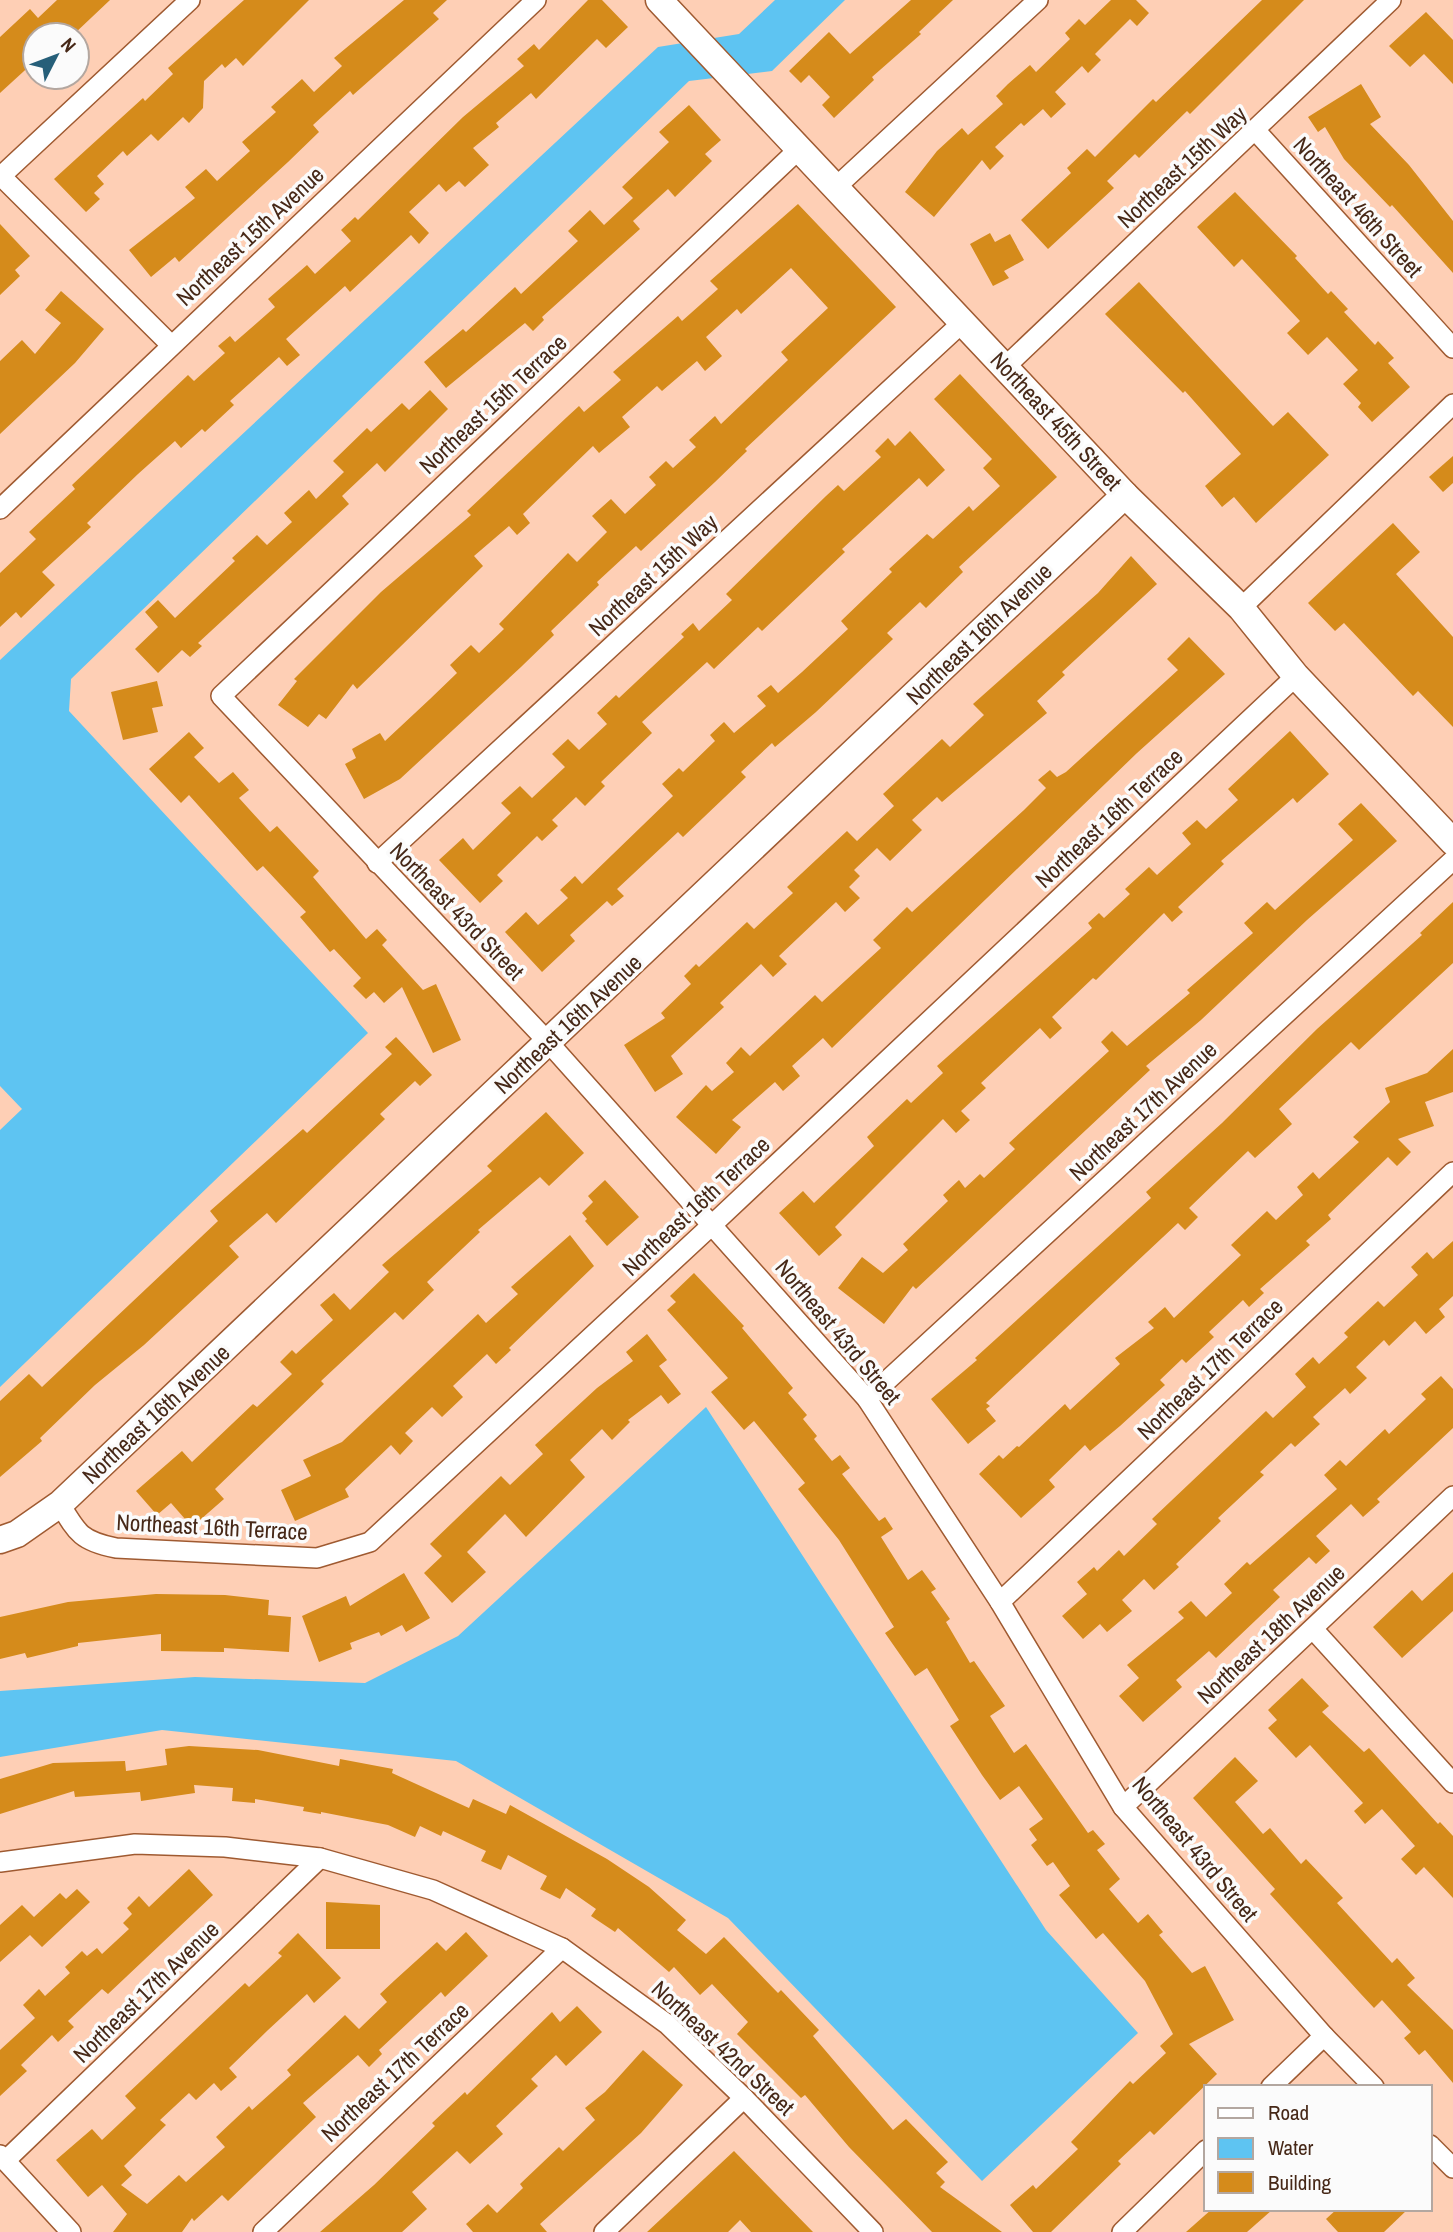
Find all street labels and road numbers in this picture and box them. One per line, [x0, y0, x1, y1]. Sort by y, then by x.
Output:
street label: Northeast 15th Way [1110, 98, 1253, 235]
street label: Northeast 46th Street [1287, 130, 1430, 284]
street label: Northeast 15th Avenue [169, 159, 330, 312]
street label: Northeast 15th Terrace [412, 327, 573, 480]
street label: Northeast 45th Street [984, 345, 1129, 497]
street label: Northeast 15th Way [581, 506, 724, 643]
street label: Northeast 16th Avenue [899, 556, 1058, 711]
street label: Northeast 16th Terrace [1028, 741, 1189, 894]
street label: Northeast 43rd Street [384, 835, 531, 986]
street label: Northeast 16th Avenue [487, 947, 648, 1100]
street label: Northeast 17th Avenue [1062, 1034, 1223, 1187]
street label: Northeast 16th Terrace [615, 1129, 776, 1282]
street label: Northeast 43rd Street [769, 1253, 908, 1411]
street label: Northeast 17th Terrace [1130, 1291, 1289, 1446]
street label: Northeast 16th Avenue [75, 1337, 236, 1490]
street label: Northeast 16th Terrace [116, 1506, 308, 1547]
street label: Northeast 18th Avenue [1190, 1557, 1351, 1710]
street label: Northeast 43rd Street [1126, 1770, 1265, 1928]
street label: Northeast 17th Avenue [66, 1914, 225, 2069]
street label: Northeast 42nd Street [645, 1973, 801, 2122]
street label: Northeast 17th Terrace [314, 1995, 475, 2148]

